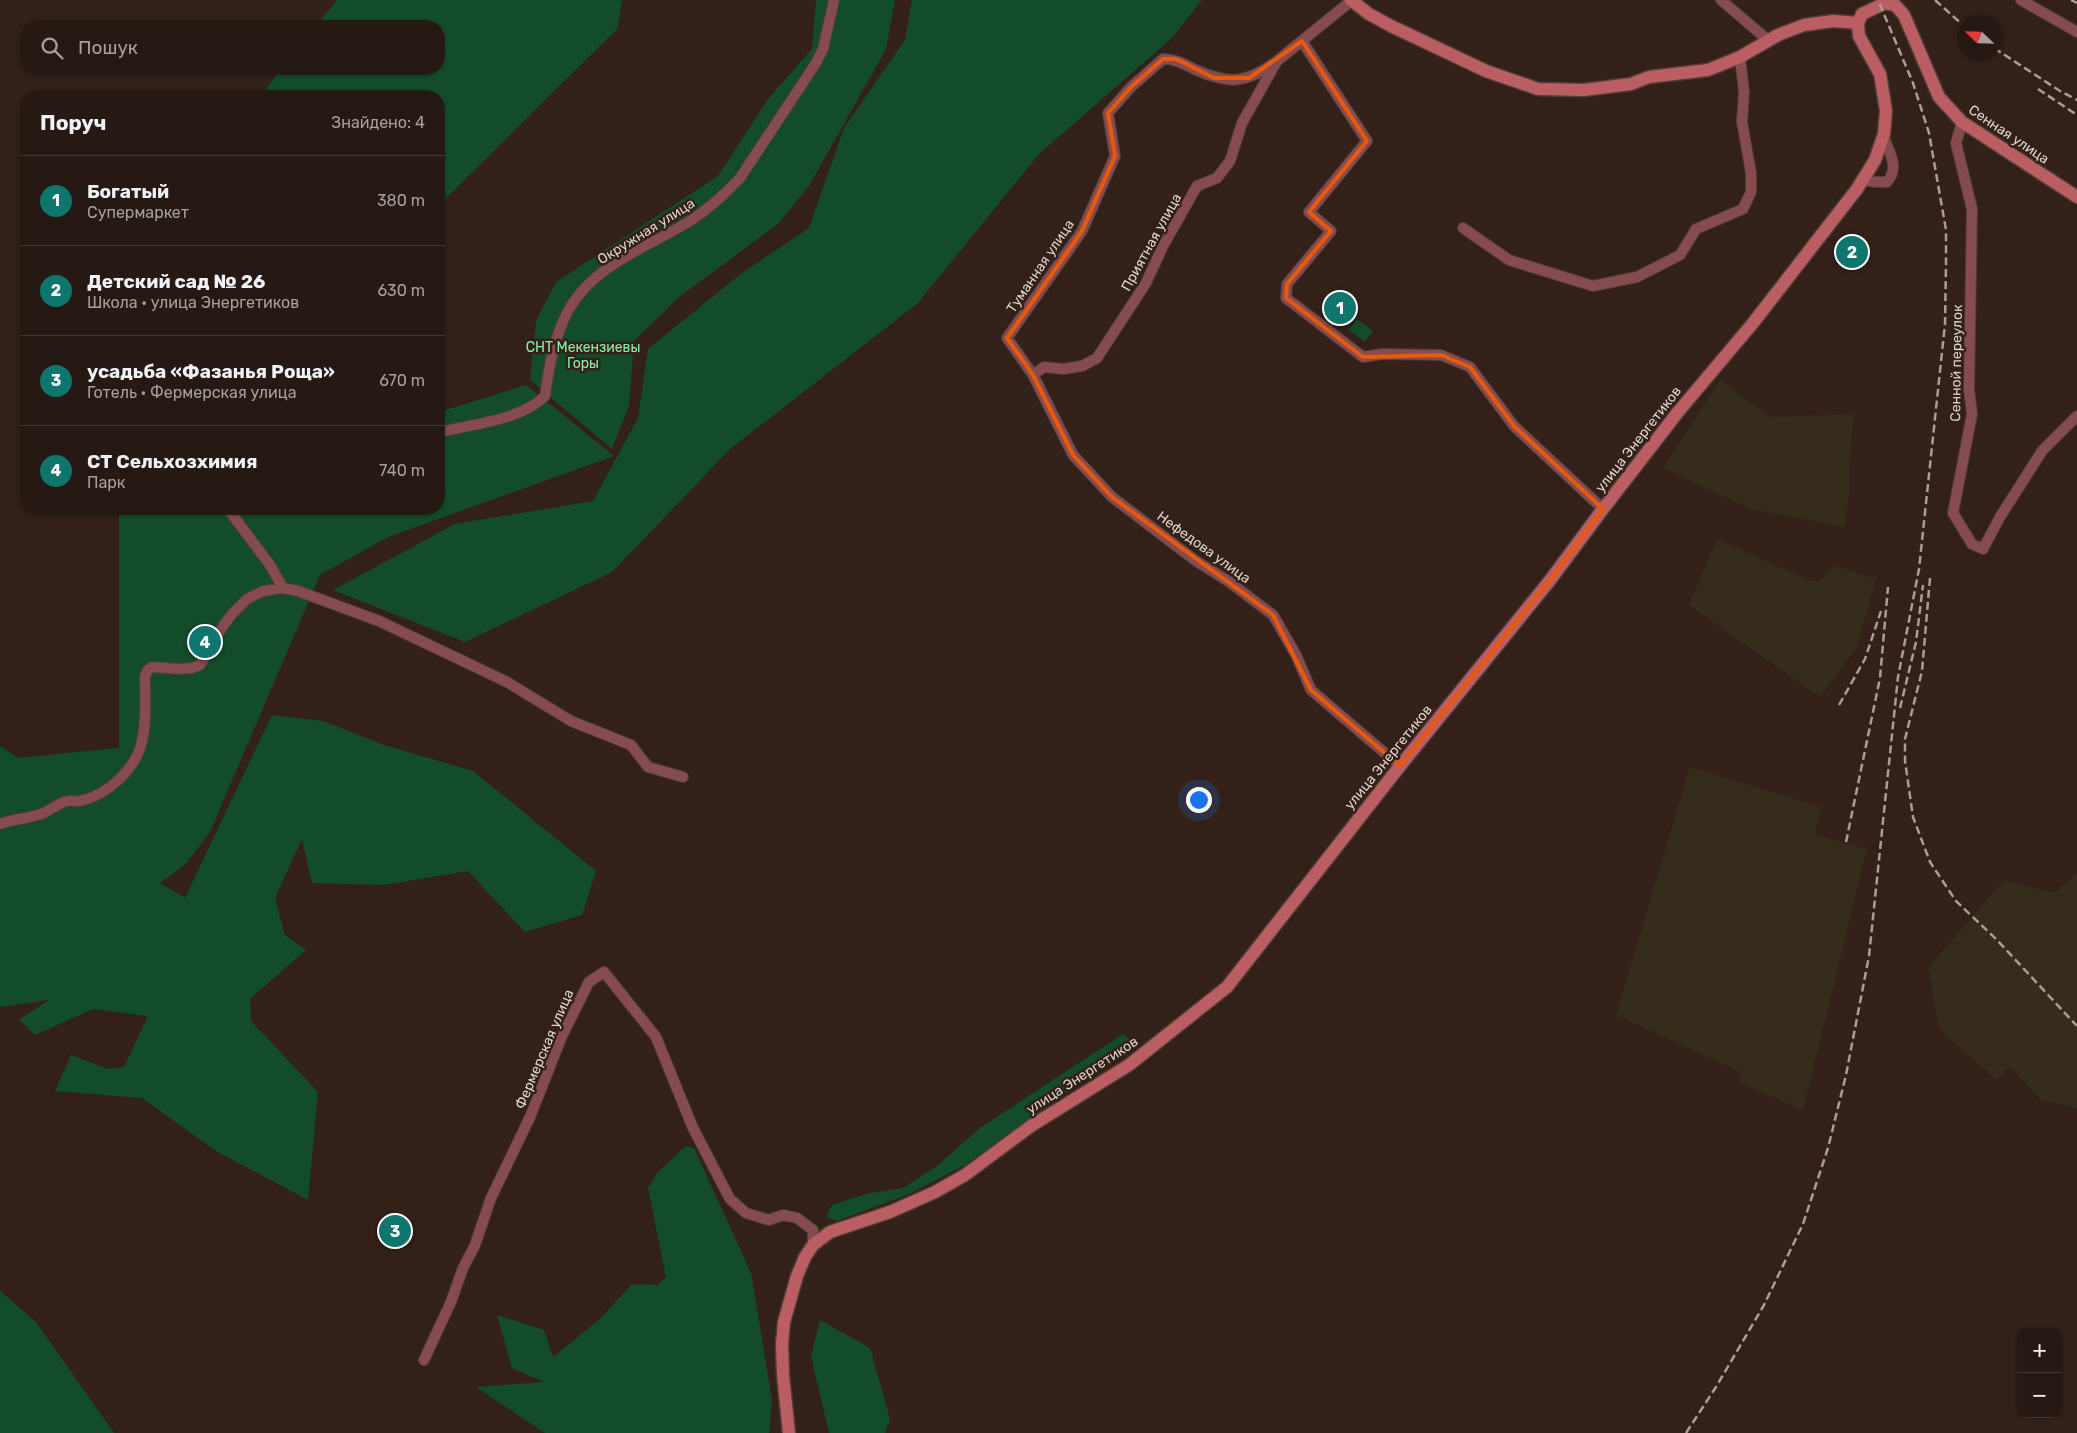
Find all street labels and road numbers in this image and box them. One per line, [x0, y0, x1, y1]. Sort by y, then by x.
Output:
street label: Сенная улица [1965, 101, 2052, 168]
street label: Приятная улица [1118, 190, 1185, 294]
street label: Окружная улица [594, 195, 698, 268]
street label: Туманная улица [1003, 216, 1078, 316]
street label: Сенной переулок [1947, 304, 1966, 422]
street label: улица Энергетиков [1592, 383, 1685, 496]
street label: Нефедова улица [1154, 508, 1254, 587]
street label: улица Энергетиков [1341, 701, 1436, 813]
street label: Фермерская улица [512, 987, 577, 1112]
street label: улица Энергетиков [1023, 1033, 1141, 1118]

